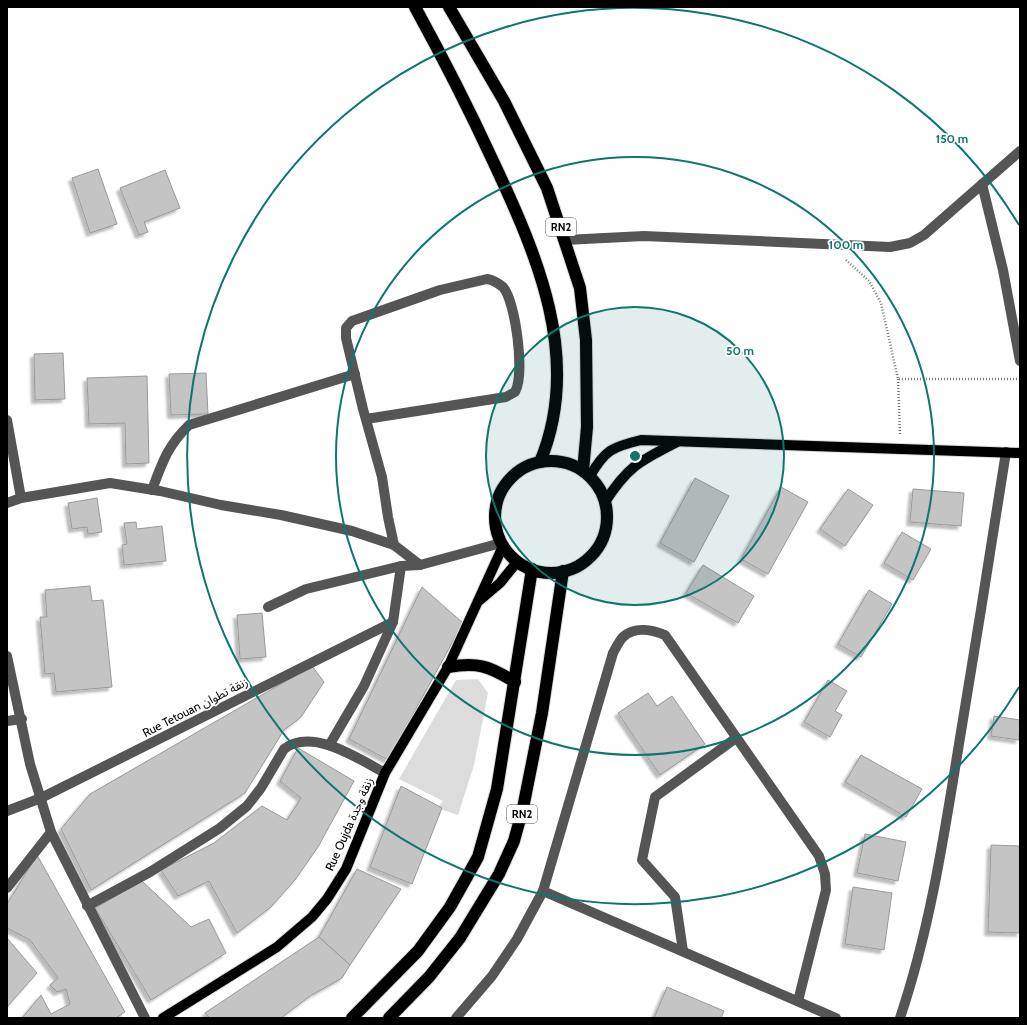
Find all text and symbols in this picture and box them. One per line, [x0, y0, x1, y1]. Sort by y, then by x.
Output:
text: 150 m [936, 131, 968, 146]
road number: RN2 [546, 218, 576, 236]
text: 100 m [829, 237, 863, 252]
text: 50 m [726, 343, 754, 358]
centre of rings [628, 449, 642, 463]
street label: Rue Tetouan زنقة تطوان [140, 674, 250, 740]
street label: Rue Oujda زنقة وجدة [322, 775, 376, 873]
road number: RN2 [507, 805, 537, 823]

